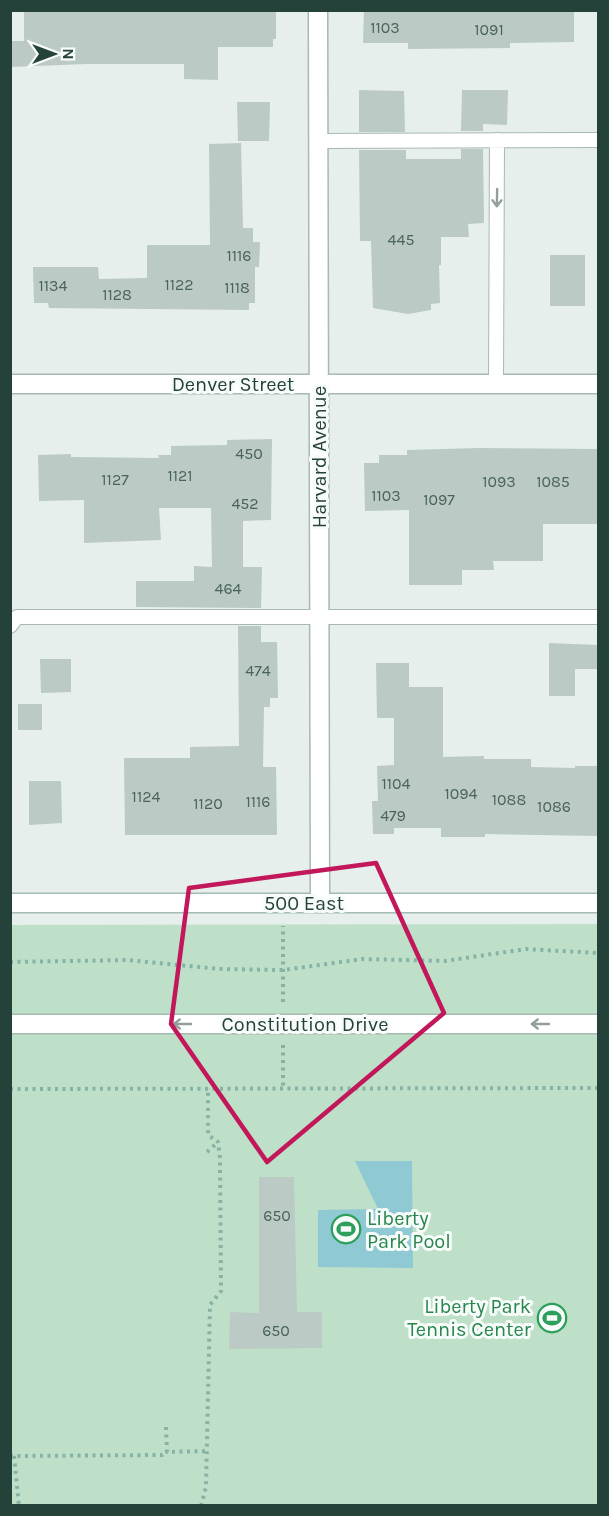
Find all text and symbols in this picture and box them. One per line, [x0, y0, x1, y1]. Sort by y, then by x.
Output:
house number: 1103 [370, 18, 400, 37]
house number: 1091 [474, 20, 504, 39]
north arrow [24, 24, 84, 84]
text: N [59, 48, 78, 60]
one-way arrow [491, 188, 503, 208]
house number: 445 [388, 230, 414, 249]
house number: 1116 [226, 246, 252, 265]
house number: 1122 [164, 275, 194, 294]
house number: 1134 [39, 276, 68, 295]
house number: 1118 [224, 278, 250, 297]
house number: 1128 [102, 285, 132, 304]
street label: Denver Street [172, 373, 295, 396]
street label: Harvard Avenue [308, 386, 331, 528]
house number: 450 [235, 444, 263, 463]
house number: 1121 [167, 466, 193, 485]
house number: 1127 [101, 470, 129, 489]
house number: 1093 [482, 472, 516, 491]
house number: 1085 [536, 472, 570, 491]
house number: 1103 [371, 486, 401, 505]
house number: 1097 [423, 490, 455, 509]
house number: 452 [231, 494, 259, 513]
house number: 464 [214, 579, 242, 598]
house number: 474 [245, 661, 271, 680]
house number: 1104 [381, 774, 411, 793]
house number: 1094 [445, 784, 478, 803]
house number: 1124 [132, 787, 160, 806]
house number: 1088 [492, 790, 526, 809]
house number: 1116 [245, 792, 271, 811]
house number: 1120 [193, 794, 223, 813]
house number: 1086 [537, 797, 571, 816]
house number: 479 [380, 806, 406, 825]
street label: 500 East [264, 892, 345, 915]
street label: Constitution Drive [222, 1013, 388, 1036]
one-way arrow [173, 1018, 193, 1030]
one-way arrow [531, 1018, 551, 1030]
house number: 650 [263, 1206, 291, 1225]
place label: Liberty Park Pool [367, 1207, 451, 1253]
sports icon: Liberty Park Pool [330, 1213, 362, 1245]
place label: Liberty Park Tennis Center [407, 1295, 532, 1341]
sports icon: Liberty Park Tennis Center [536, 1302, 568, 1334]
house number: 650 [262, 1321, 290, 1340]

